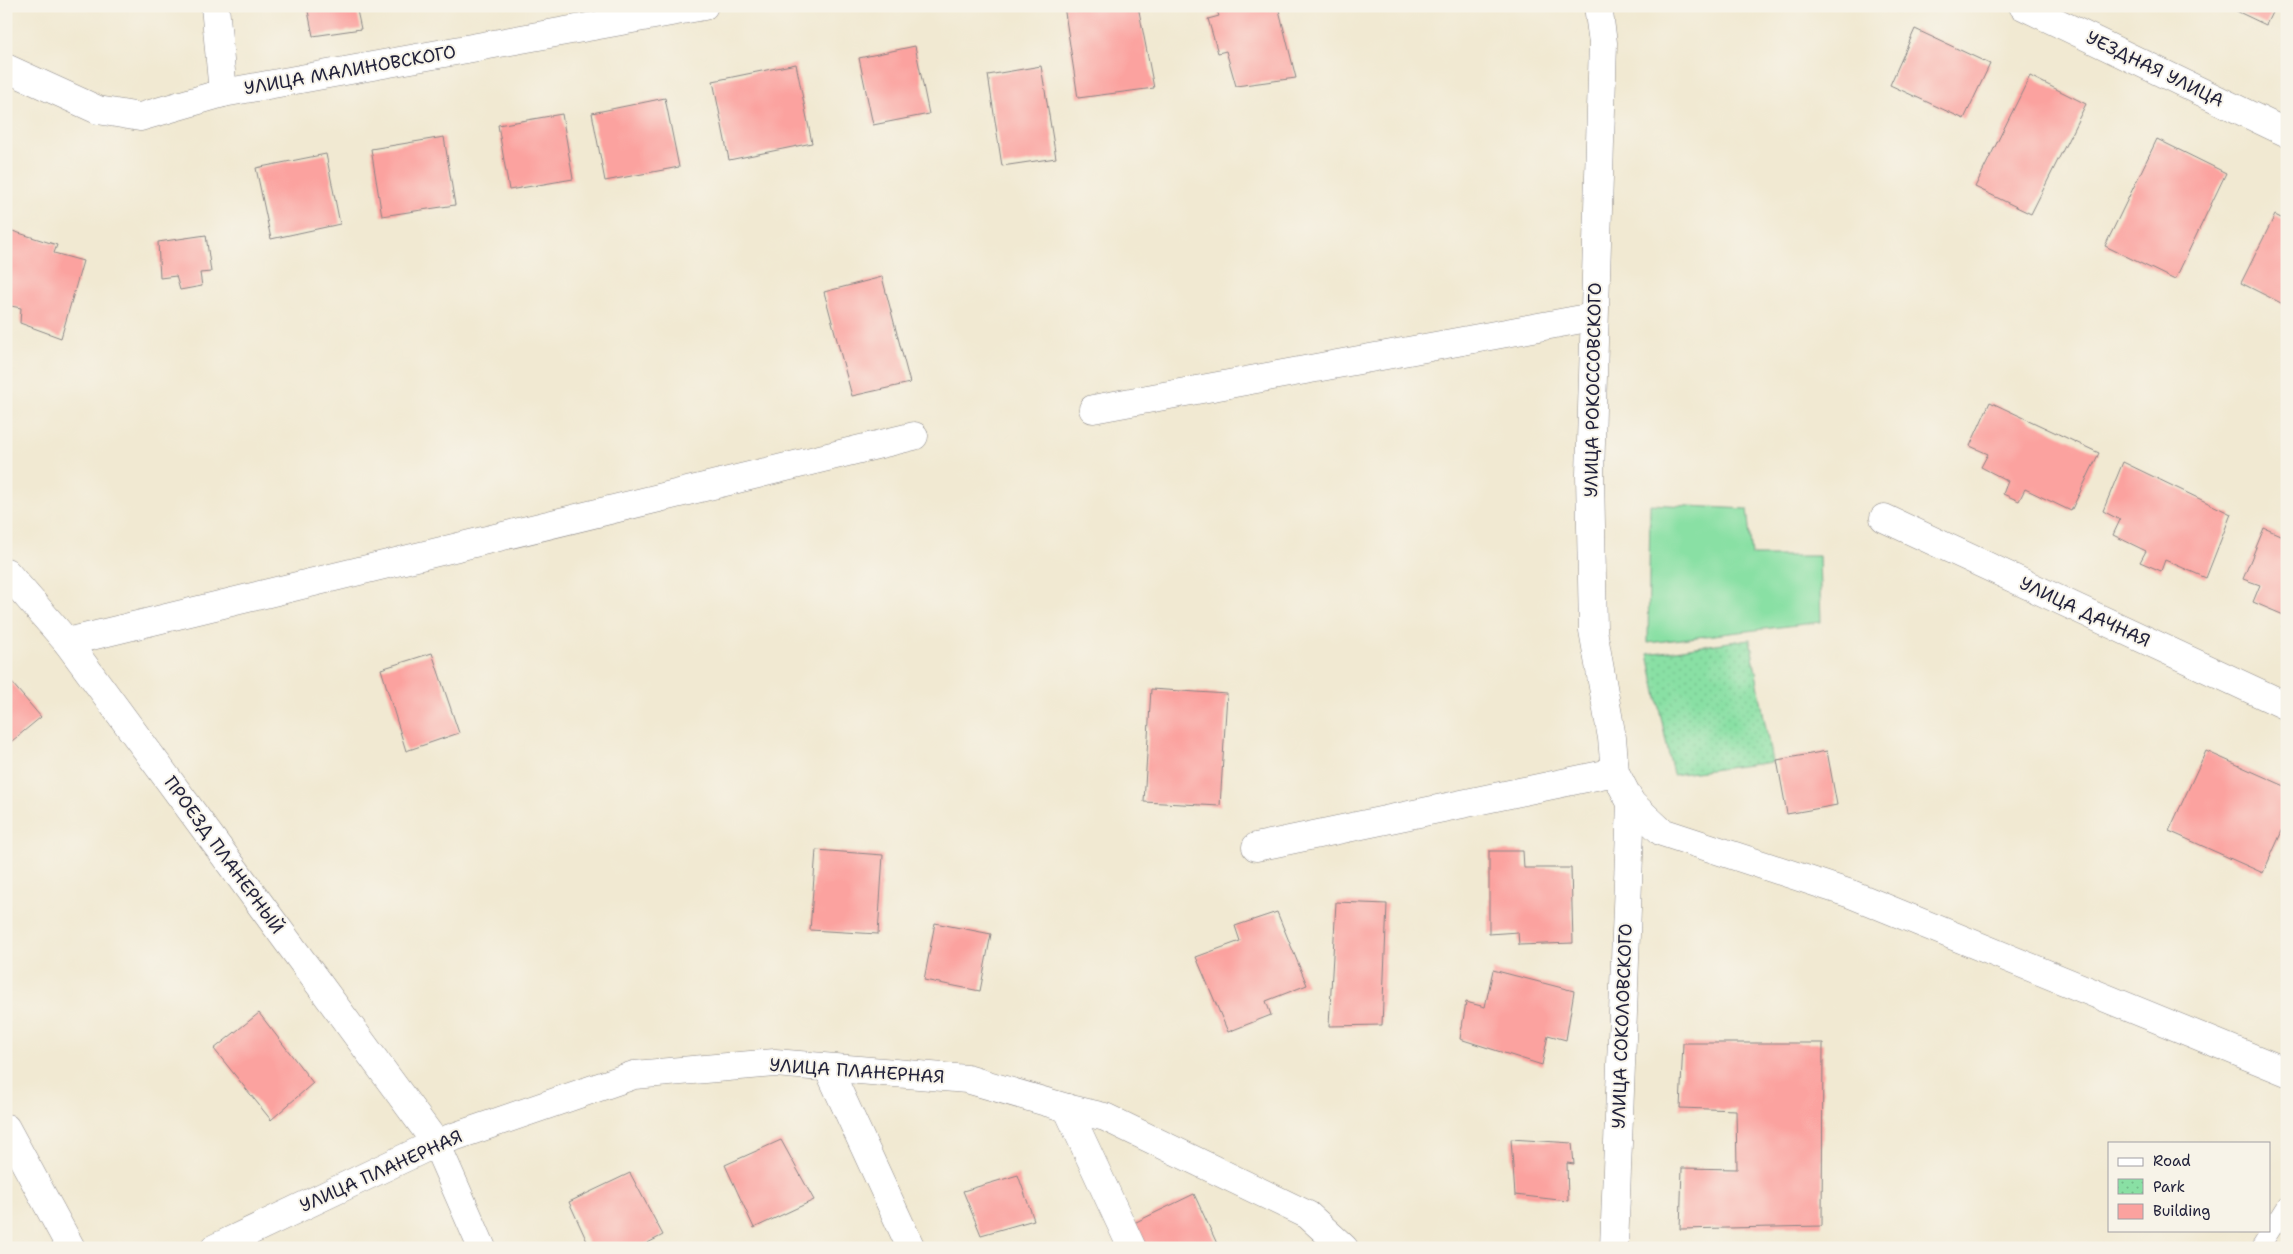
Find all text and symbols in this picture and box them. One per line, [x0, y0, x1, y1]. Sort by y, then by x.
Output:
street label: УЕЗДНАЯ УЛИЦА [2082, 25, 2228, 113]
street label: УЛИЦА МАЛИНОВСКОГО [242, 40, 458, 100]
street label: УЛИЦА РОКОССОВСКОГО [1579, 282, 1607, 498]
street label: УЛИЦА ДАЧНАЯ [2016, 571, 2154, 653]
street label: ПРОЕЗД ПЛАНЕРНЫЙ [159, 771, 289, 939]
street label: УЛИЦА СОКОЛОВСКОГО [1606, 923, 1638, 1129]
street label: УЛИЦА ПЛАНЕРНАЯ [769, 1053, 945, 1089]
street label: УЛИЦА ПЛАНЕРНАЯ [296, 1124, 466, 1218]
legend [2108, 1142, 2270, 1232]
text: Road [2153, 1151, 2191, 1171]
text: Park [2153, 1177, 2185, 1197]
text: Building [2153, 1201, 2210, 1221]

